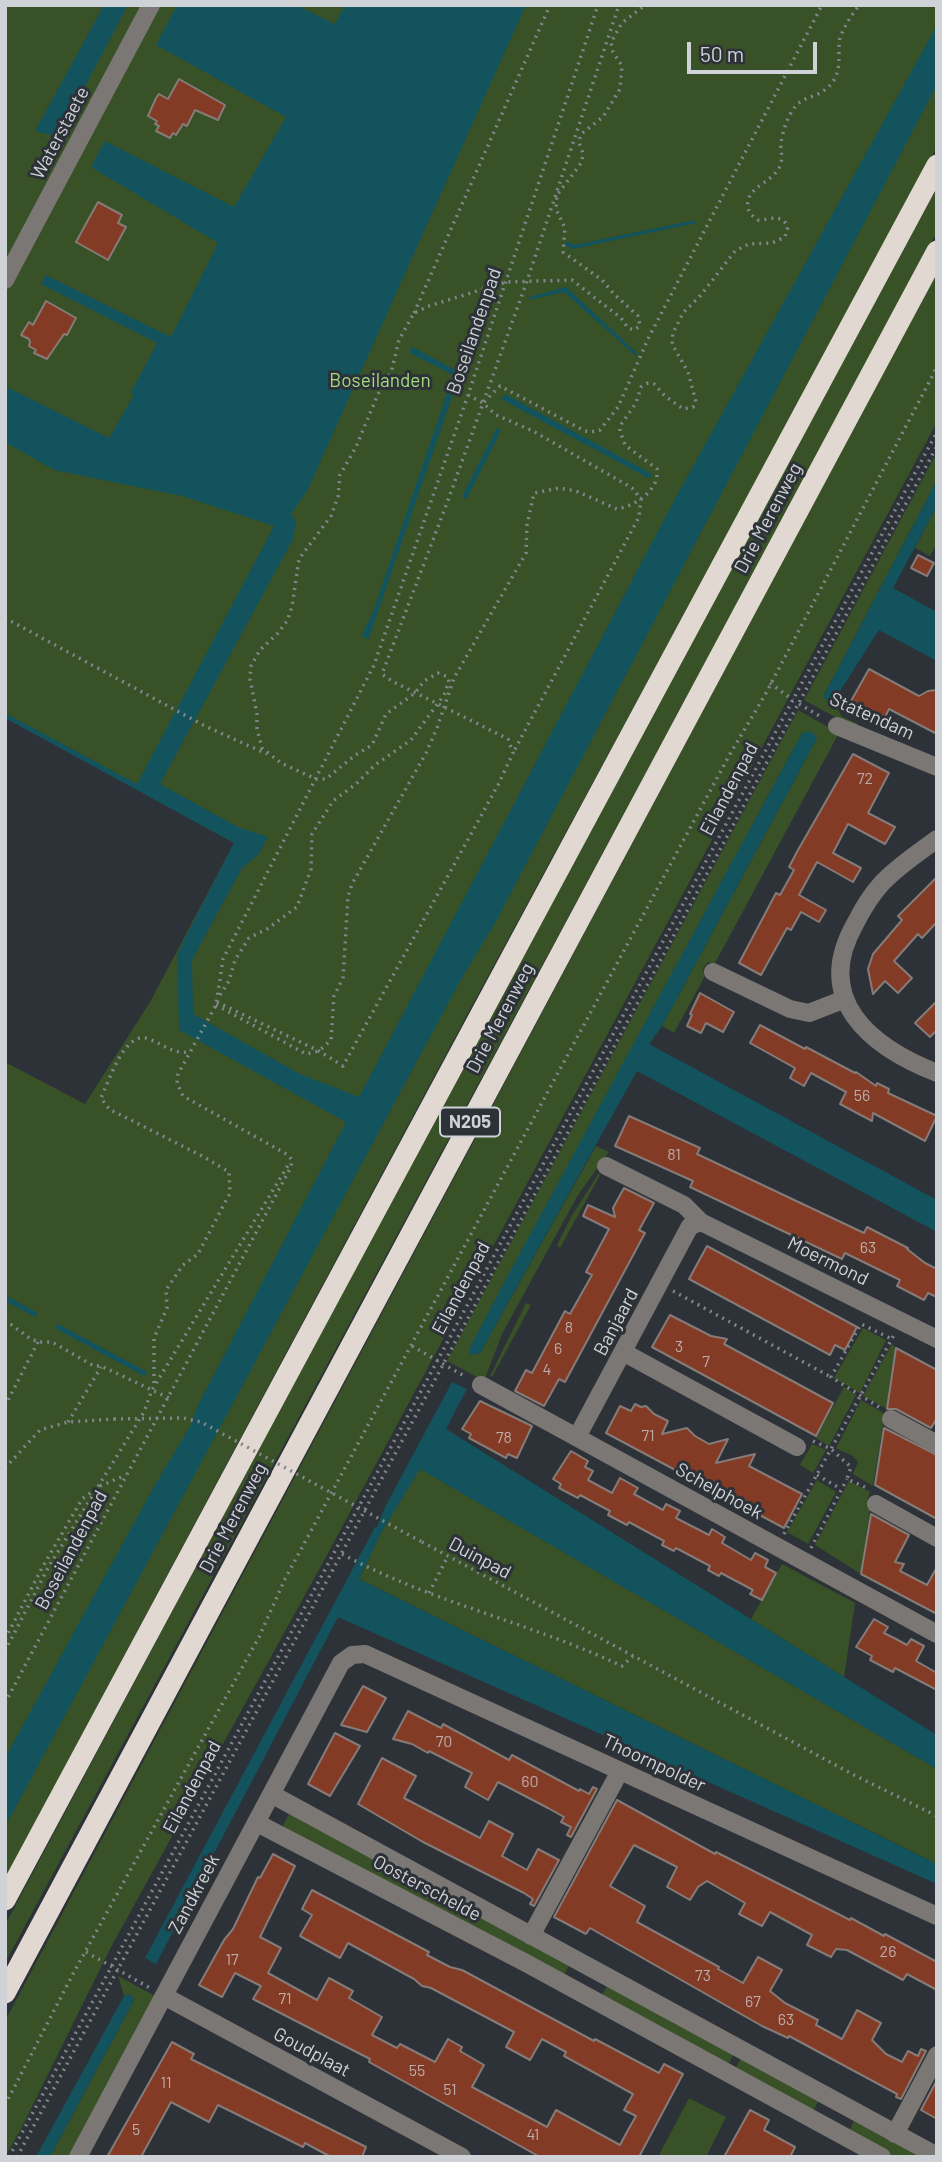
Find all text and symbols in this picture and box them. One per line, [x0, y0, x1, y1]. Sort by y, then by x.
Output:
scale bar [690, 28, 820, 72]
text: 50 m [700, 41, 744, 66]
street label: Waterstaete [26, 83, 94, 183]
street label: Boseilandenpad [442, 265, 506, 397]
park label: Boseilanden [329, 370, 431, 392]
street label: Drie Merenweg [729, 459, 807, 577]
street label: Statendam [826, 687, 918, 745]
street label: Eilandenpad [695, 739, 763, 839]
house number: 72 [857, 769, 873, 789]
street label: Drie Merenweg [461, 959, 539, 1077]
house number: 56 [854, 1086, 870, 1106]
road number: N205 [440, 1107, 500, 1136]
house number: 81 [667, 1145, 681, 1165]
street label: Moermond [784, 1232, 872, 1290]
street label: Eilandenpad [427, 1238, 495, 1338]
house number: 63 [860, 1238, 876, 1258]
street label: Banjaard [589, 1284, 643, 1360]
house number: 8 [565, 1318, 573, 1338]
house number: 3 [675, 1337, 683, 1357]
house number: 6 [554, 1339, 562, 1359]
house number: 7 [702, 1352, 710, 1372]
house number: 4 [543, 1360, 551, 1380]
house number: 71 [641, 1426, 655, 1446]
house number: 78 [496, 1428, 512, 1448]
street label: Schelphoek [671, 1458, 767, 1524]
street label: Drie Merenweg [194, 1459, 272, 1577]
street label: Boseilandenpad [30, 1486, 112, 1614]
street label: Duinpad [445, 1532, 515, 1584]
street label: Thoornpolder [599, 1729, 709, 1797]
house number: 70 [436, 1732, 452, 1752]
street label: Eilandenpad [158, 1737, 226, 1837]
house number: 60 [521, 1772, 539, 1792]
street label: Zandkreek [164, 1850, 224, 1938]
street label: Oosterschelde [369, 1850, 485, 1926]
house number: 26 [880, 1942, 896, 1962]
house number: 17 [225, 1950, 239, 1970]
house number: 73 [695, 1966, 711, 1986]
house number: 71 [278, 1989, 292, 2009]
house number: 67 [745, 1992, 761, 2012]
house number: 63 [778, 2010, 794, 2030]
street label: Goudplaat [270, 2022, 354, 2082]
house number: 55 [409, 2061, 425, 2081]
house number: 11 [160, 2073, 172, 2093]
house number: 51 [443, 2080, 457, 2100]
house number: 5 [132, 2120, 140, 2140]
house number: 41 [527, 2125, 539, 2145]

